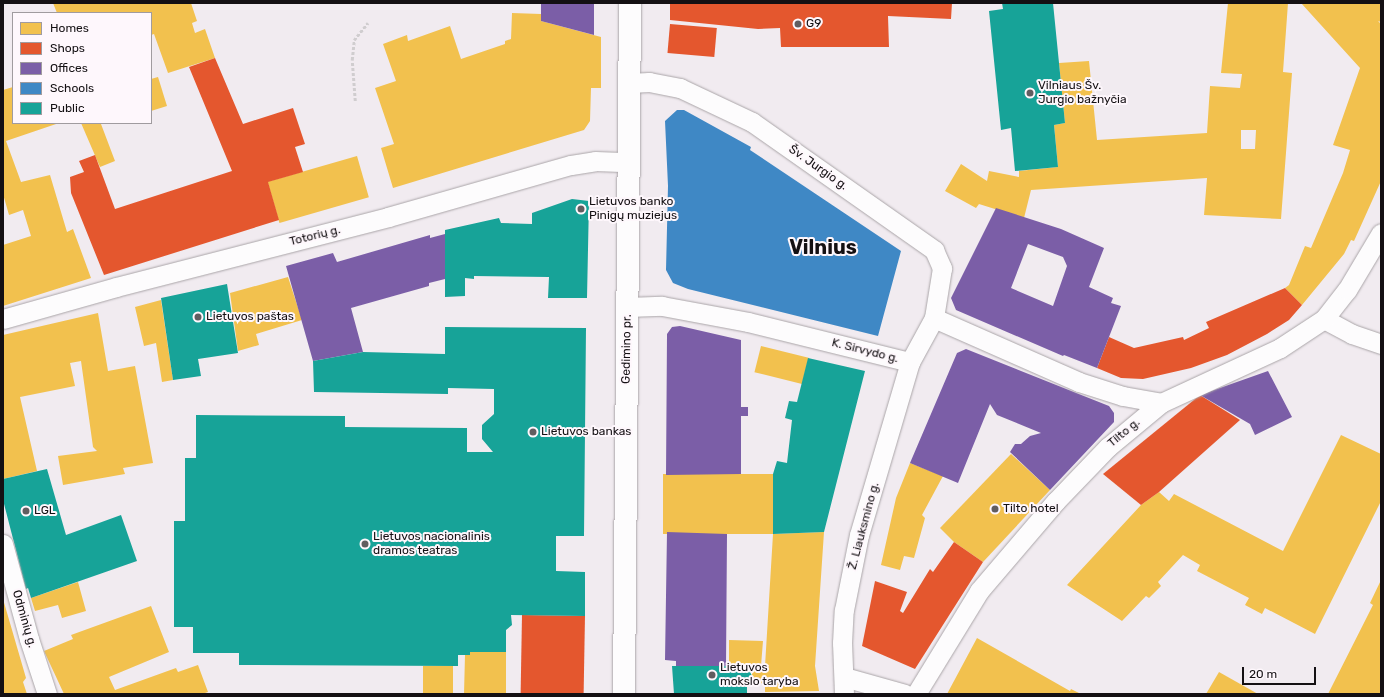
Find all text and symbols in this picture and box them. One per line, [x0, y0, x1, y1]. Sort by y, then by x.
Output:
legend [12, 12, 152, 124]
place label: G9 [806, 17, 821, 31]
marker: G9 [793, 19, 803, 29]
text: Homes [50, 21, 89, 35]
text: Shops [50, 41, 85, 55]
text: Offices [50, 61, 88, 75]
place label: Vilniaus Šv. Jurgio bažnyčia [1038, 79, 1127, 107]
text: Schools [50, 81, 94, 95]
marker: Vilniaus Šv. Jurgio bažnyčia [1025, 88, 1035, 98]
text: Public [50, 101, 85, 115]
street label: Šv. Jurgio g. [786, 142, 850, 194]
place label: Lietuvos banko Pinigų muziejus [589, 195, 677, 223]
marker: Lietuvos banko Pinigų muziejus [576, 204, 586, 214]
street label: Totorių g. [288, 223, 342, 249]
district label: Vilnius [789, 235, 857, 259]
place label: Lietuvos paštas [206, 310, 294, 324]
marker: Lietuvos paštas [193, 312, 203, 322]
street label: Gedimino pr. [619, 314, 635, 384]
street label: K. Sirvydo g. [830, 336, 900, 366]
street label: Tilto g. [1105, 415, 1143, 451]
place label: Lietuvos bankas [541, 425, 631, 439]
marker: Lietuvos bankas [528, 427, 538, 437]
street label: Ž. Liauksmino g. [845, 481, 883, 571]
place label: Tilto hotel [1003, 502, 1059, 516]
place label: LGL [34, 504, 56, 518]
marker: Tilto hotel [990, 504, 1000, 514]
marker: LGL [21, 506, 31, 516]
place label: Lietuvos nacionalinis dramos teatras [373, 530, 490, 558]
marker: Lietuvos nacionalinis dramos teatras [360, 539, 370, 549]
street label: Odminių g. [9, 588, 39, 650]
scale bar [1244, 659, 1318, 685]
place label: Lietuvos mokslo taryba [720, 661, 799, 689]
text: 20 m [1249, 667, 1277, 681]
marker: Lietuvos mokslo taryba [707, 670, 717, 680]

